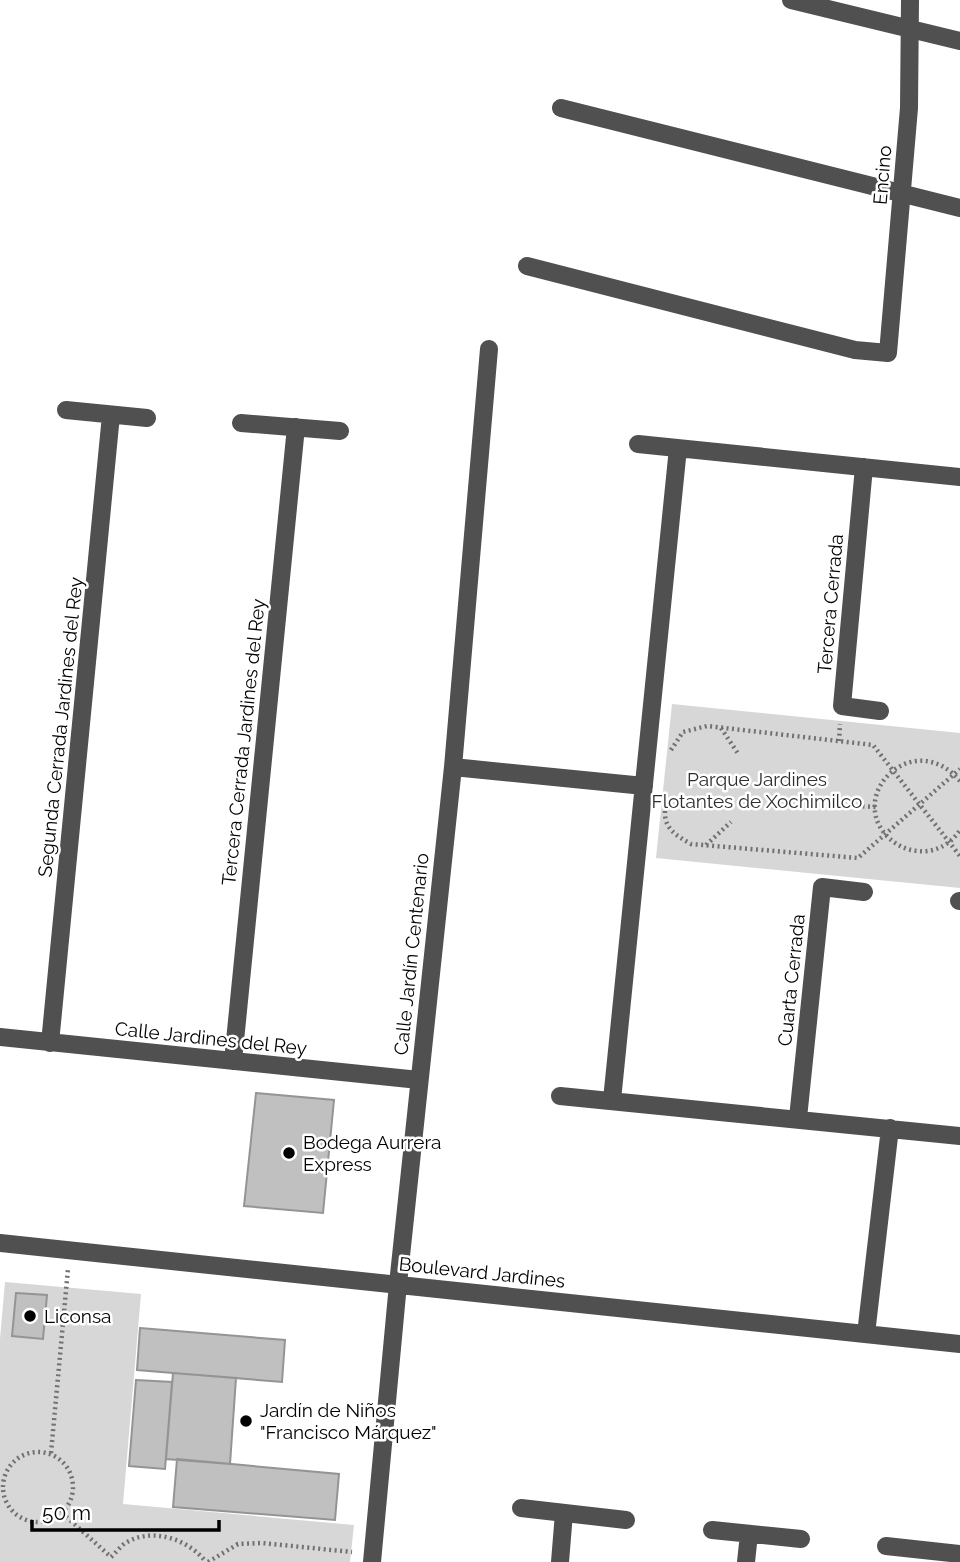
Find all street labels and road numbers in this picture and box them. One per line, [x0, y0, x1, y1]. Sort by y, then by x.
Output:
street label: Encino [868, 144, 896, 206]
street label: Tercera Cerrada [813, 533, 847, 675]
street label: Segunda Cerrada Jardines del Rey [33, 576, 87, 878]
street label: Tercera Cerrada Jardines del Rey [217, 597, 269, 887]
street label: Calle Jardín Centenario [389, 852, 433, 1056]
street label: Cuarta Cerrada [773, 913, 809, 1047]
street label: Calle Jardines del Rey [114, 1017, 308, 1059]
street label: Boulevard Jardines [398, 1252, 566, 1292]

